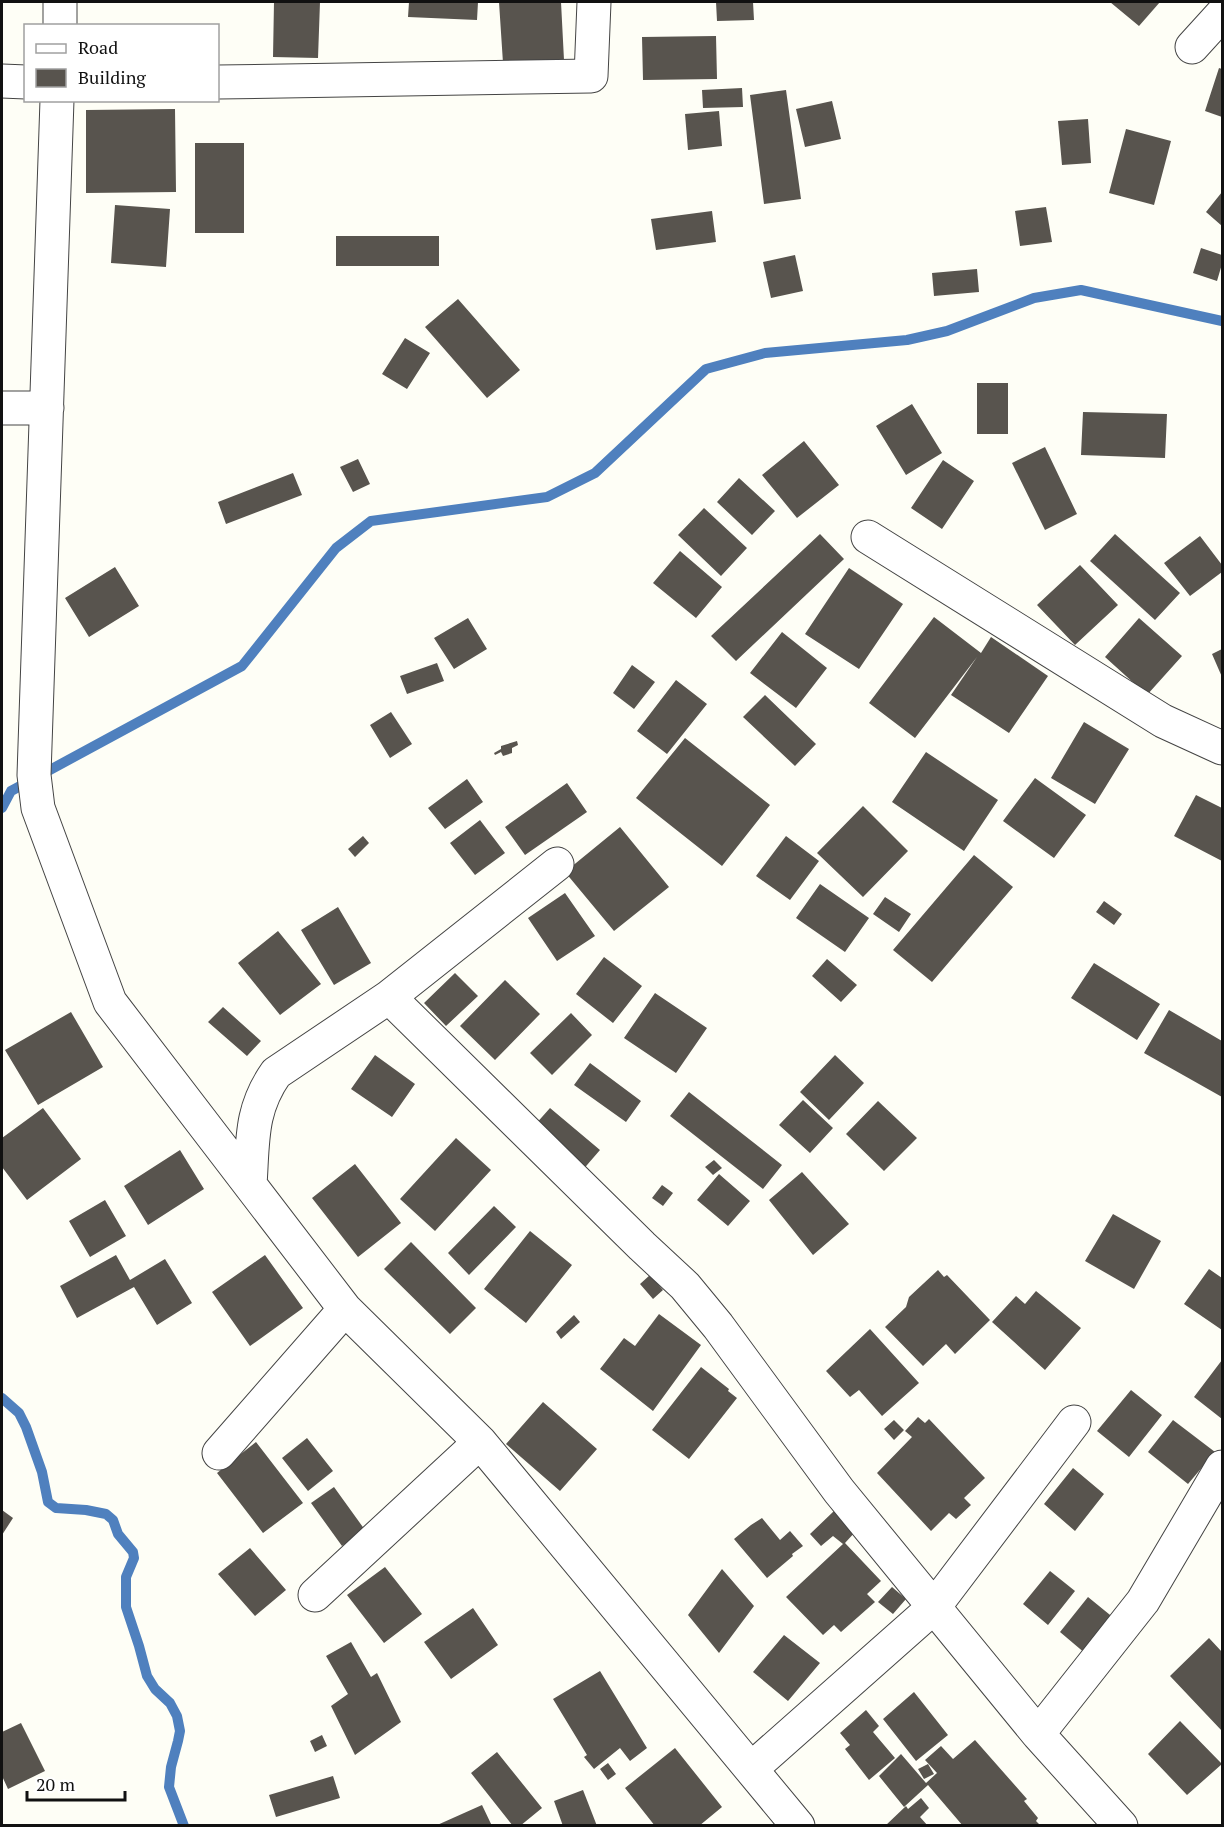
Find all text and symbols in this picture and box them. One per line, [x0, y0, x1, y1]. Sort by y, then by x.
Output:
legend [24, 24, 219, 102]
text: Road [78, 35, 118, 59]
text: Building [78, 65, 146, 89]
scale bar [27, 1764, 124, 1802]
text: 20 m [36, 1772, 76, 1796]

